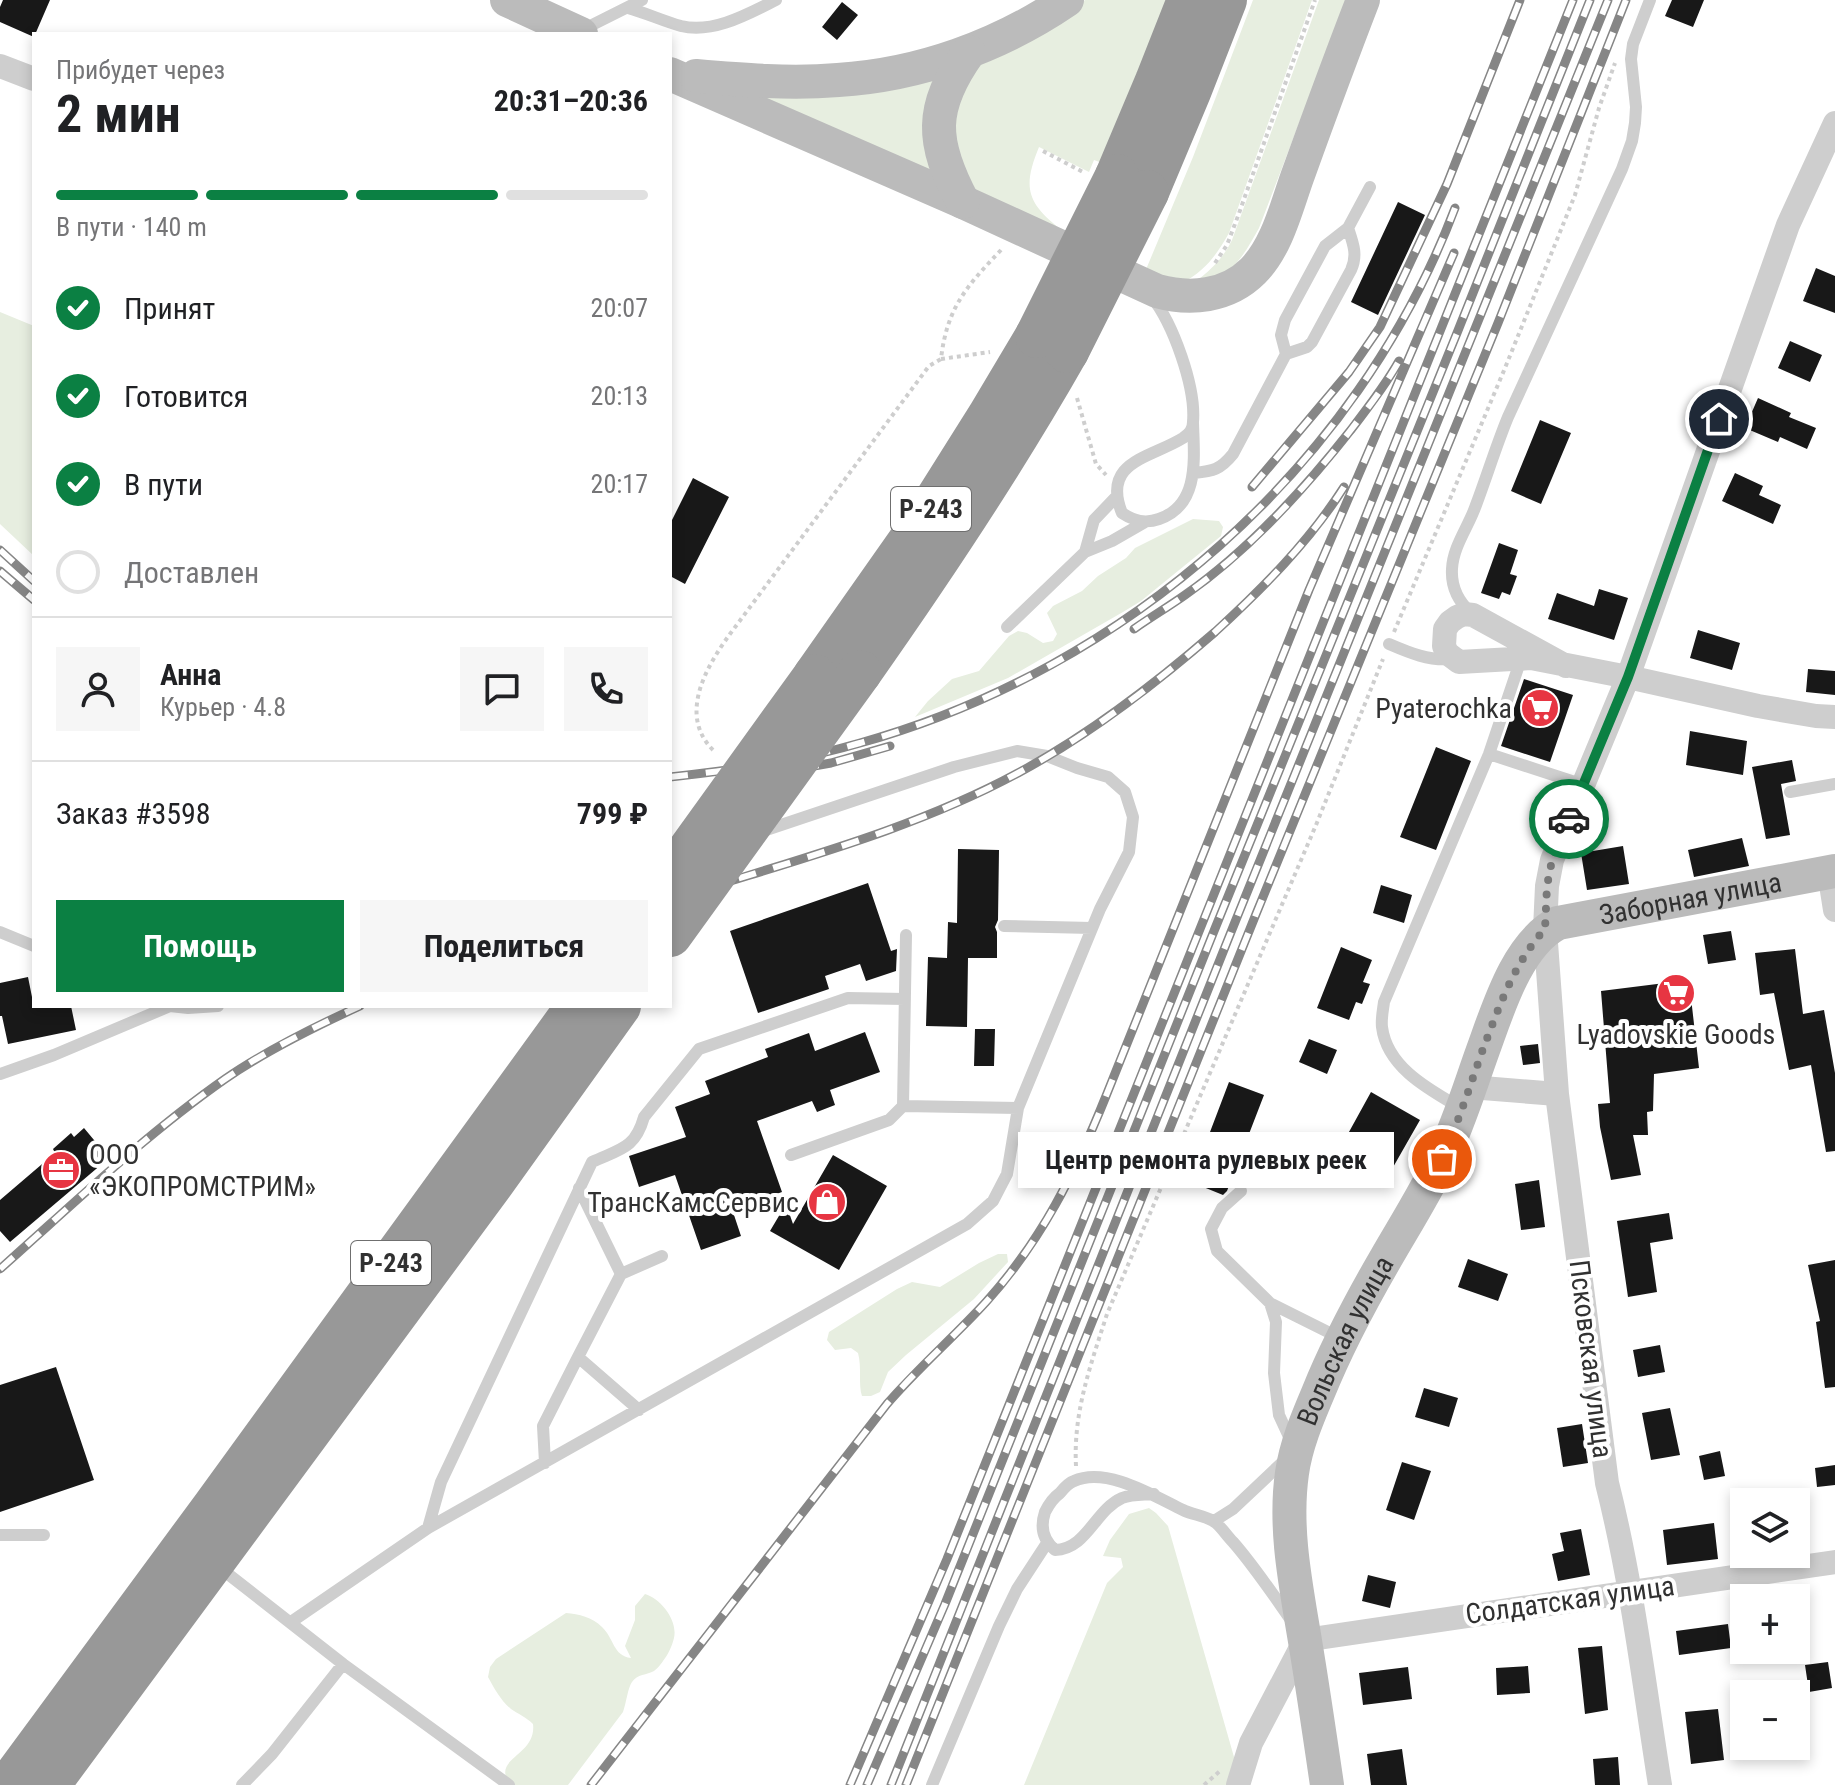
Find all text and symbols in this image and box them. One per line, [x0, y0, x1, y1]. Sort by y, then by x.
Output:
text: Прибудет через [56, 55, 225, 85]
text: 20:31–20:36 [494, 83, 648, 118]
text: 2 мин [56, 84, 181, 145]
text: В пути · 140 m [56, 212, 207, 242]
icon: check [56, 286, 100, 330]
text: Принят [124, 291, 215, 326]
text: 20:07 [591, 293, 648, 323]
icon: check [56, 374, 100, 418]
text: Готовится [124, 379, 248, 414]
text: 20:13 [591, 381, 648, 411]
pin [1685, 385, 1753, 453]
icon: home [1697, 397, 1741, 441]
icon: check [56, 462, 100, 506]
text: В пути [124, 467, 203, 502]
text: 20:17 [591, 469, 648, 499]
road number: Р-243 [891, 487, 971, 531]
text: Доставлен [124, 555, 259, 590]
button: person [56, 647, 140, 731]
button: chat [460, 647, 544, 731]
button: phone [564, 647, 648, 731]
text: Анна [160, 657, 221, 692]
supermarket icon: Pyaterochka [1519, 687, 1561, 729]
text: Курьер · 4.8 [160, 692, 286, 722]
place label: Pyaterochka [1375, 692, 1512, 725]
courier [1529, 779, 1609, 859]
text: Заказ #3598 [56, 796, 211, 831]
text: 799 ₽ [577, 796, 648, 831]
icon: car [1547, 797, 1591, 841]
street label: Заборная улица [1596, 865, 1784, 931]
button: Помощь [56, 900, 344, 992]
button: Поделиться [360, 900, 648, 992]
supermarket icon: Lyadovskie Goods [1655, 972, 1697, 1014]
place label: Lyadovskie Goods [1577, 1018, 1775, 1051]
pin [1408, 1125, 1476, 1193]
callout: Центр ремонта рулевых реек [1018, 1131, 1394, 1187]
icon: bag [1420, 1137, 1464, 1181]
place label: ООО «ЭКОПРОМСТРИМ» [89, 1138, 316, 1203]
text: Центр ремонта рулевых реек [1045, 1145, 1367, 1175]
office icon: ООО «ЭКОПРОМСТРИМ» [40, 1149, 82, 1191]
shop icon: ТрансКамсСервис [806, 1181, 848, 1223]
place label: ТрансКамсСервис [587, 1186, 799, 1219]
road number: Р-243 [351, 1241, 431, 1285]
street label: Вольская улица [1290, 1250, 1400, 1430]
street label: Псковская улица [1562, 1258, 1620, 1460]
map controls [1730, 1488, 1810, 1760]
button: layers [1730, 1488, 1810, 1568]
street label: Солдатская улица [1463, 1569, 1677, 1631]
button: + [1730, 1584, 1810, 1664]
button: − [1730, 1680, 1810, 1760]

